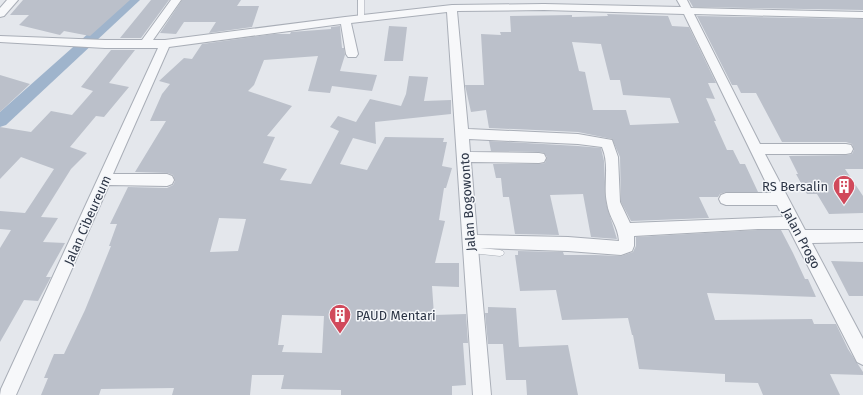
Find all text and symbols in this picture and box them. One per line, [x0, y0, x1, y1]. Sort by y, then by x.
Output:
street label: Jalan Bogowonto [457, 152, 478, 252]
street label: Jalan Cibeureum [61, 173, 114, 267]
building icon: RS Bersalin [831, 173, 857, 206]
place label: RS Bersalin [762, 179, 828, 194]
street label: Jalan Progo [779, 205, 824, 271]
building icon: PAUD Mentari [327, 302, 353, 335]
place label: PAUD Mentari [356, 308, 436, 323]

